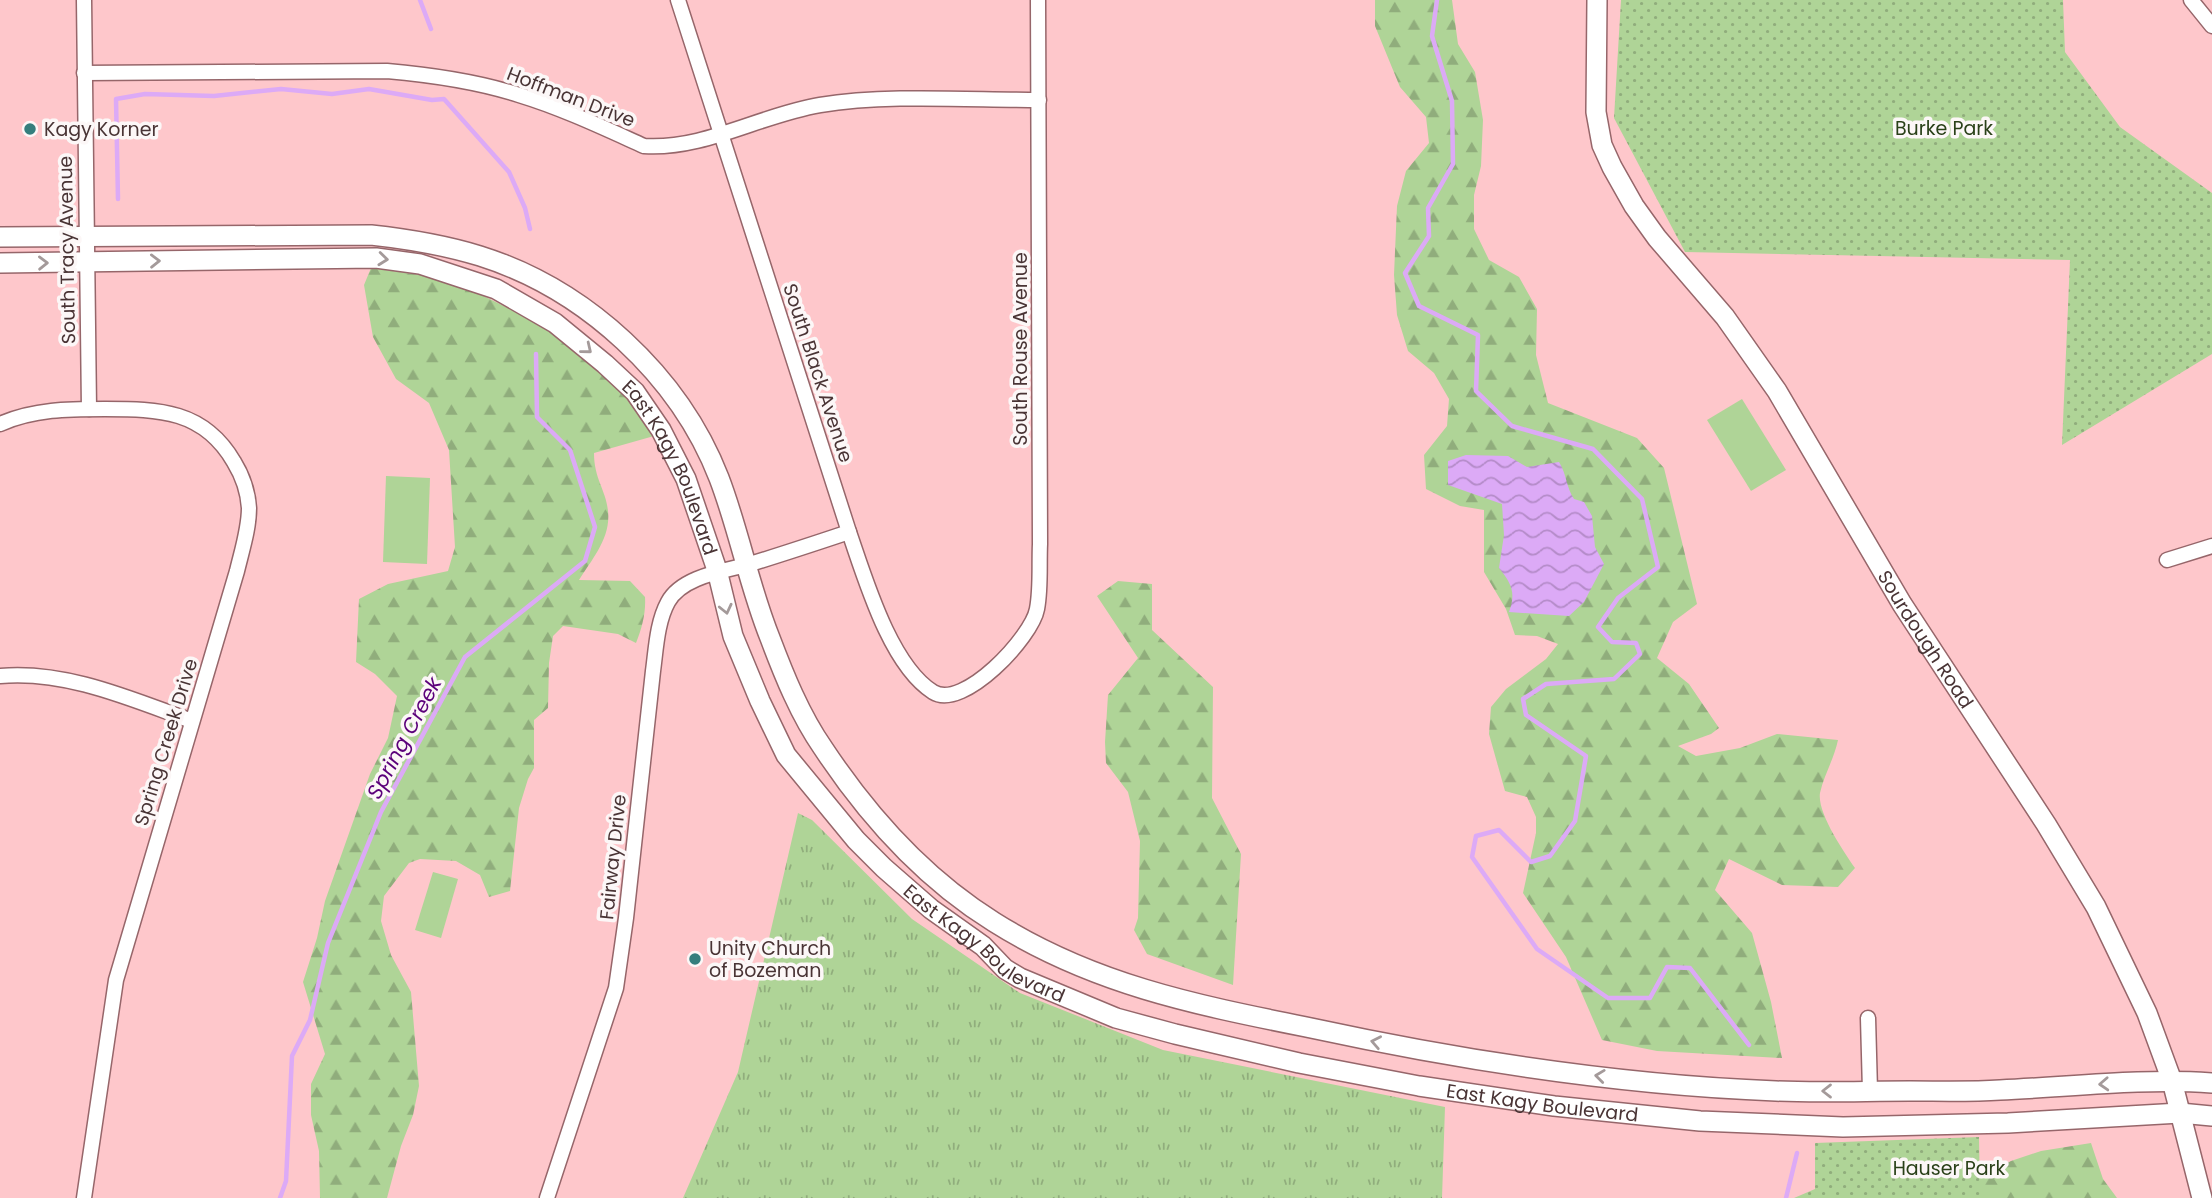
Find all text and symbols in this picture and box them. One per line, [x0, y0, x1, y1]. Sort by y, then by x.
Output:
street label: Hoffman Drive [503, 60, 639, 134]
park label: Burke Park [1895, 115, 1993, 142]
place label: Kagy Korner [44, 116, 159, 143]
marker: Kagy Korner [22, 121, 38, 137]
street label: South Tracy Avenue [52, 156, 82, 344]
one-way arrow [377, 251, 388, 266]
street label: South Rouse Avenue [1007, 252, 1034, 446]
one-way arrow [150, 253, 161, 269]
one-way arrow [39, 255, 49, 271]
street label: South Black Avenue [776, 280, 860, 466]
one-way arrow [580, 341, 592, 354]
street label: East Kagy Boulevard [616, 373, 724, 559]
street label: Sourdough Road [1872, 565, 1980, 714]
one-way arrow [718, 603, 733, 615]
street label: Spring Creek Drive [128, 655, 204, 829]
water label: Spring Creek [360, 671, 449, 804]
street label: Fairway Drive [593, 793, 633, 921]
street label: East Kagy Boulevard [898, 878, 1069, 1009]
place label: Unity Church of Bozeman [709, 935, 831, 984]
marker: Unity Church of Bozeman [687, 951, 703, 967]
one-way arrow [1370, 1035, 1382, 1050]
one-way arrow [1595, 1069, 1606, 1084]
one-way arrow [2098, 1076, 2109, 1091]
street label: East Kagy Boulevard [1444, 1077, 1640, 1128]
one-way arrow [1822, 1083, 1832, 1099]
park label: Hauser Park [1893, 1155, 2006, 1182]

